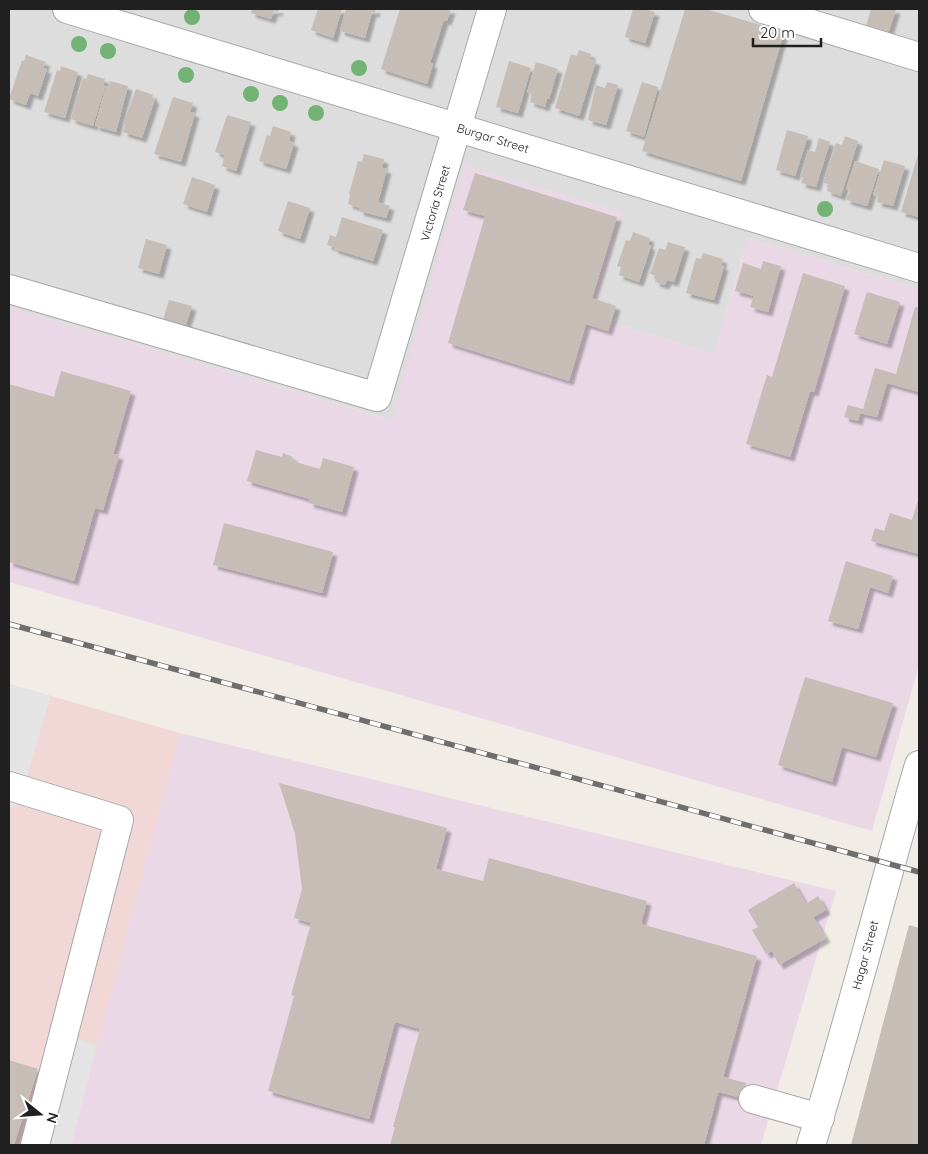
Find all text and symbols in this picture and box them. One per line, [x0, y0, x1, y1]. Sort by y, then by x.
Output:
scale bar [753, 15, 820, 47]
text: 20 m [760, 23, 795, 42]
street label: Burgar Street [455, 120, 531, 156]
street label: Victoria Street [417, 163, 453, 243]
street label: Hagar Street [849, 919, 881, 991]
north arrow [15, 1089, 65, 1139]
text: N [42, 1110, 63, 1125]

